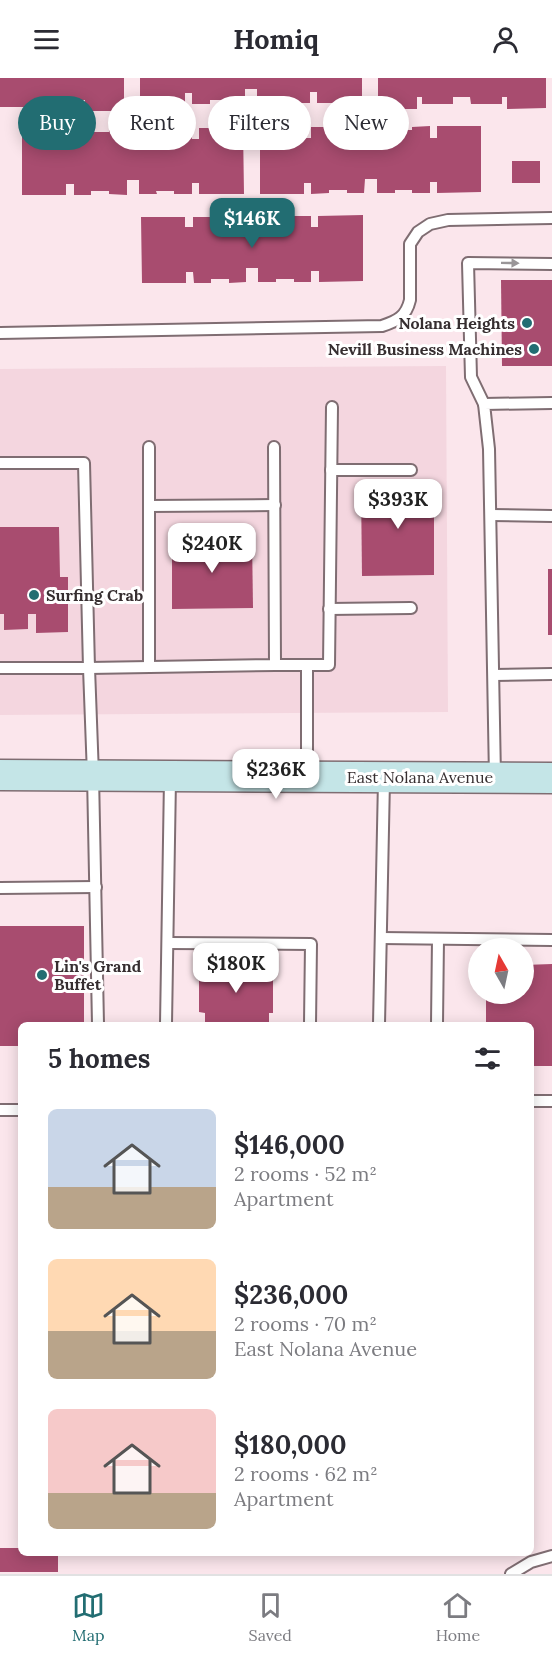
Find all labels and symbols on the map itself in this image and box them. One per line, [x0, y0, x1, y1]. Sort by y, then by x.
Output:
pin: $146K [210, 198, 294, 249]
one-way arrow [501, 258, 520, 268]
place label: Nolana Heights [399, 313, 515, 333]
marker: Nolana Heights [520, 316, 534, 330]
place label: Nevill Business Machines [328, 339, 522, 359]
marker: Nevill Business Machines [527, 342, 541, 356]
pin: $393K [356, 479, 440, 530]
pin: $240K [170, 523, 254, 574]
place label: Surfing Crab [46, 585, 143, 605]
marker: Surfing Crab [27, 588, 41, 602]
pin: $236K [234, 749, 318, 800]
street label: East Nolana Avenue [347, 767, 494, 787]
north arrow [468, 938, 534, 1004]
pin: $180K [194, 943, 278, 994]
place label: Lin's Grand Buffet [54, 956, 142, 994]
marker: Lin's Grand Buffet [35, 968, 49, 982]

